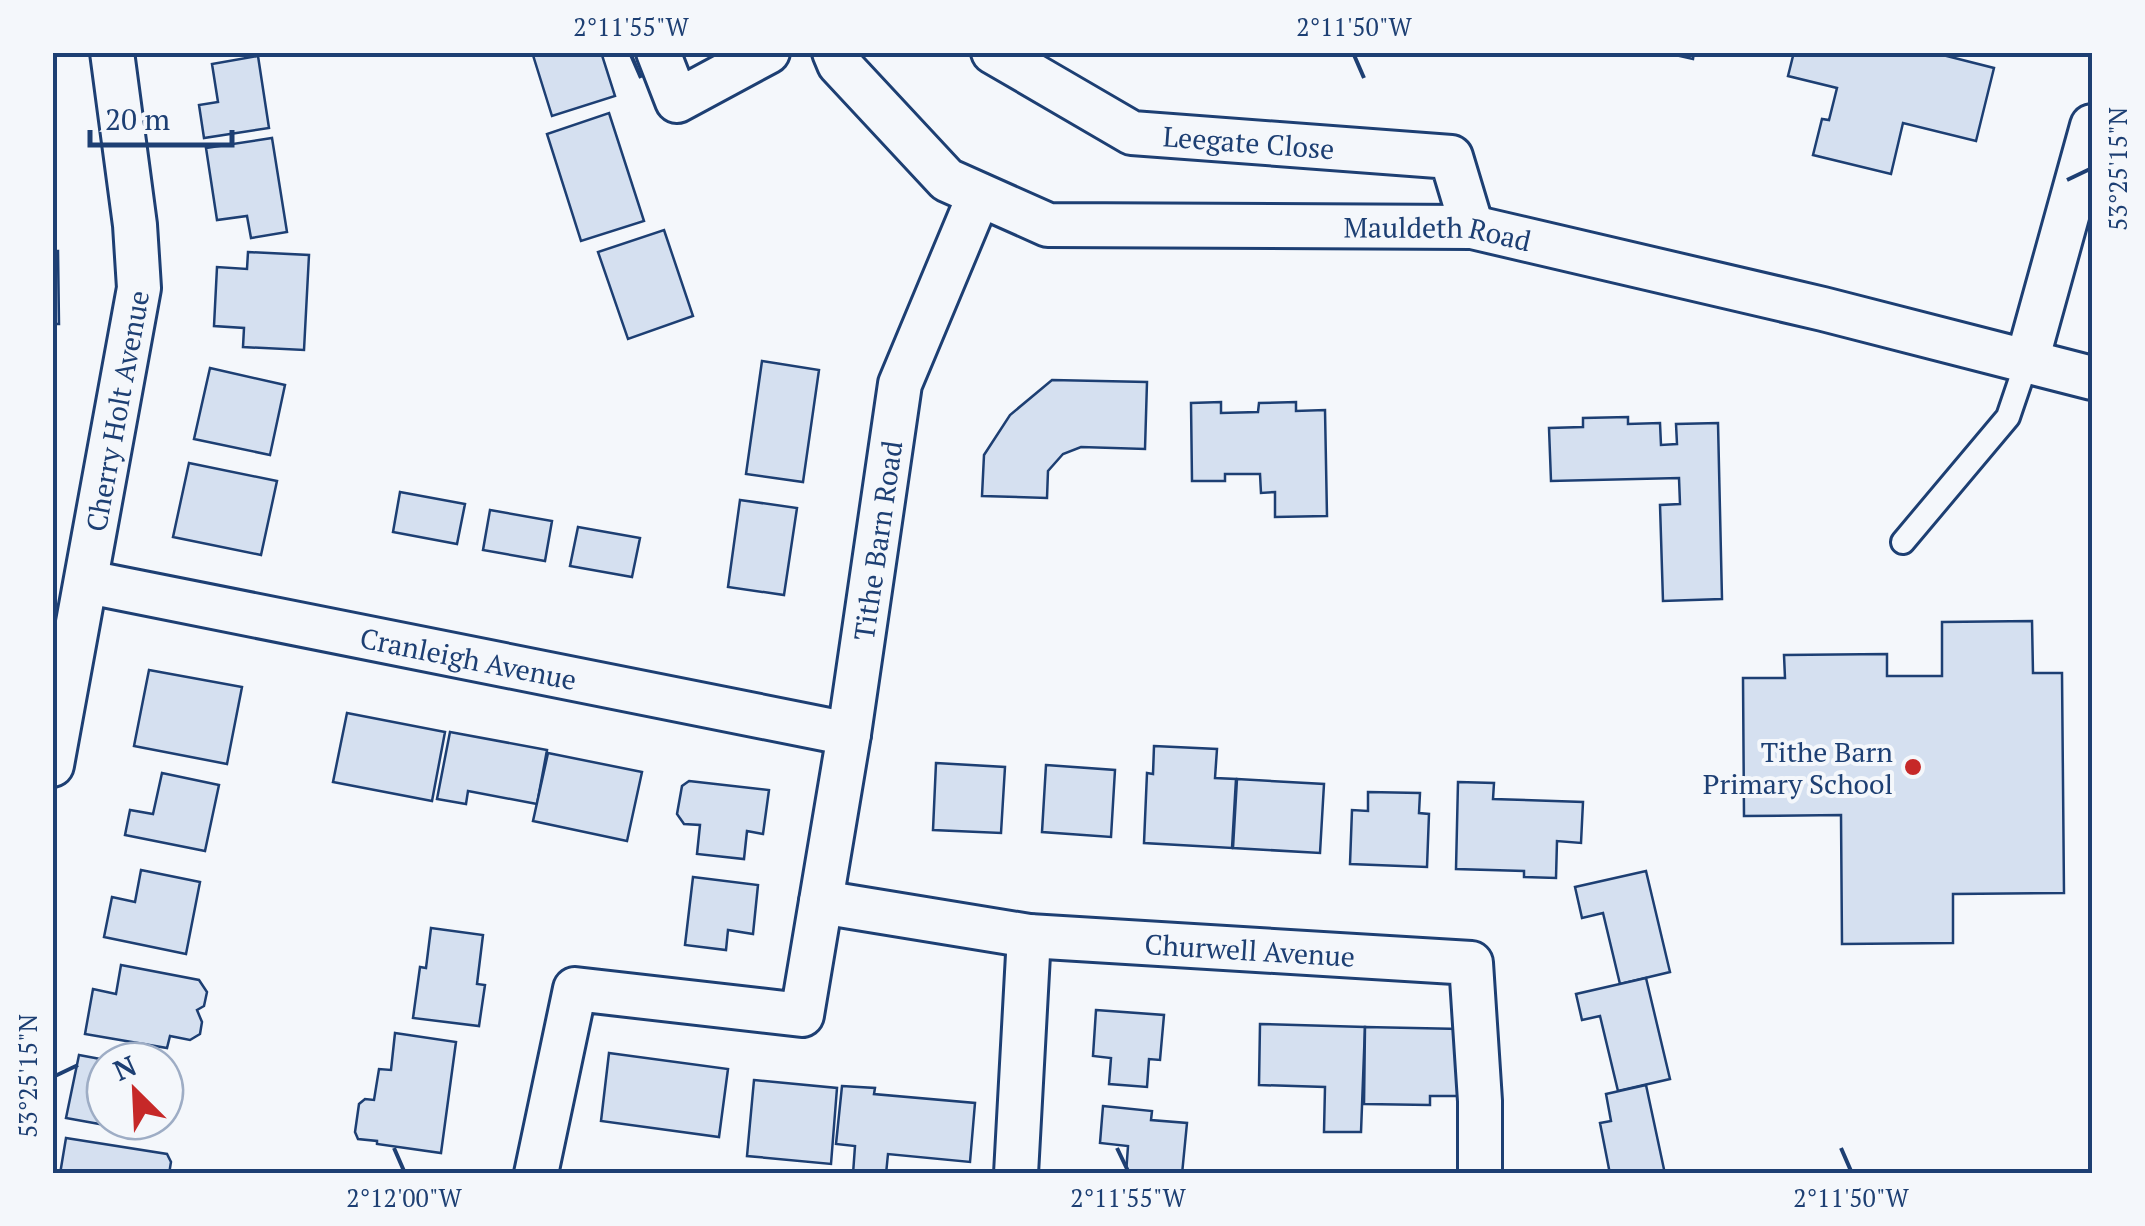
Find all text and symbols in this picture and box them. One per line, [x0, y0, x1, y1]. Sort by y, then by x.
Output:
text: 2°11'55"W [573, 10, 689, 43]
text: 2°11'50"W [1296, 10, 1412, 43]
scale bar [90, 85, 232, 147]
text: 20 m [105, 99, 170, 139]
text: 53°25'15"N [2101, 107, 2134, 231]
street label: Leegate Close [1162, 117, 1336, 167]
street label: Mauldeth Road [1343, 208, 1535, 259]
street label: Cherry Holt Avenue [76, 287, 157, 534]
street label: Tithe Barn Road [844, 438, 910, 643]
street label: Cranleigh Avenue [357, 618, 580, 698]
place label: Tithe Barn Primary School [1703, 733, 1893, 802]
marker: Tithe Barn Primary School [1902, 756, 1924, 778]
street label: Churwell Avenue [1144, 925, 1356, 974]
text: 53°25'15"N [11, 1014, 44, 1138]
north arrow [85, 1041, 185, 1141]
text: N [107, 1046, 142, 1089]
text: 2°12'00"W [346, 1181, 462, 1214]
text: 2°11'55"W [1070, 1181, 1186, 1214]
text: 2°11'50"W [1793, 1181, 1909, 1214]

